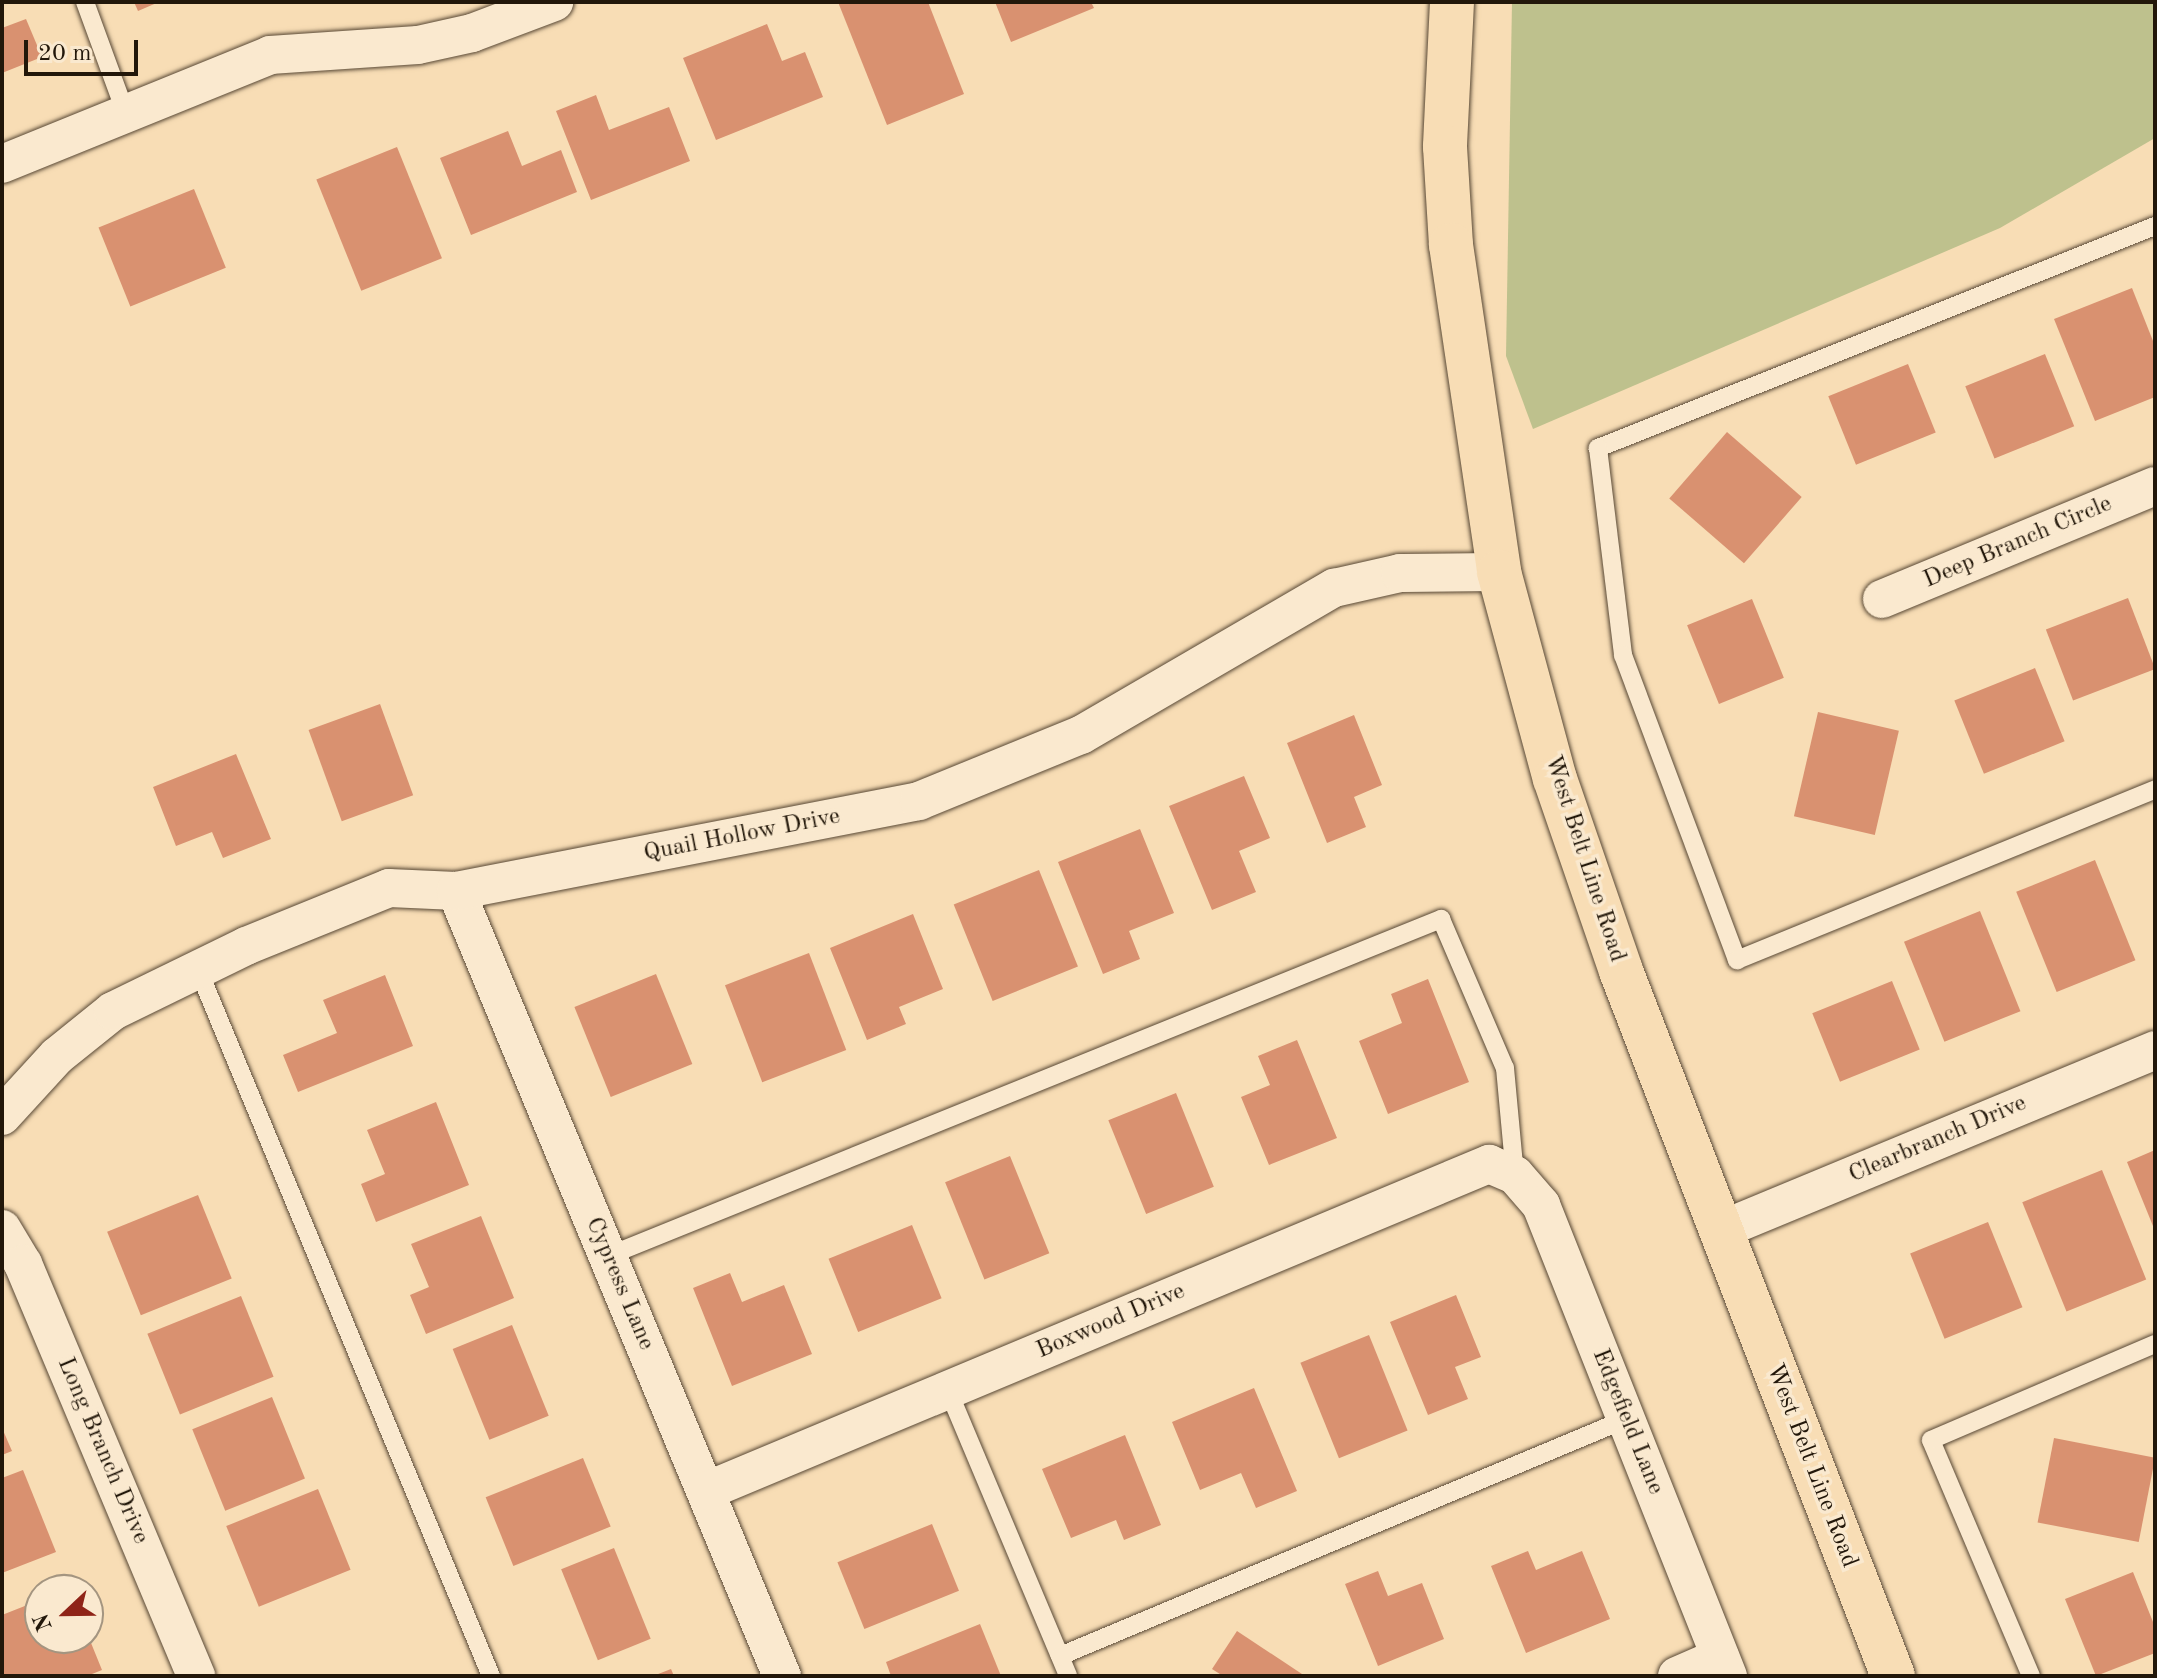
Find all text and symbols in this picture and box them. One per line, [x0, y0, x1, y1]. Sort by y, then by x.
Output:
scale bar [28, 24, 142, 74]
text: 20 m [38, 42, 92, 66]
street label: Deep Branch Circle [1919, 490, 2117, 596]
street label: West Belt Line Road [1537, 752, 1631, 966]
street label: Quail Hollow Drive [641, 803, 843, 869]
street label: Clearbranch Drive [1845, 1090, 2031, 1190]
street label: Cypress Lane [578, 1213, 660, 1355]
street label: Boxwood Drive [1032, 1278, 1190, 1366]
street label: Edgefield Lane [1585, 1345, 1669, 1499]
street label: Long Branch Drive [50, 1353, 154, 1549]
street label: West Belt Line Road [1759, 1360, 1863, 1572]
north arrow [24, 1574, 104, 1654]
text: N [30, 1610, 57, 1634]

